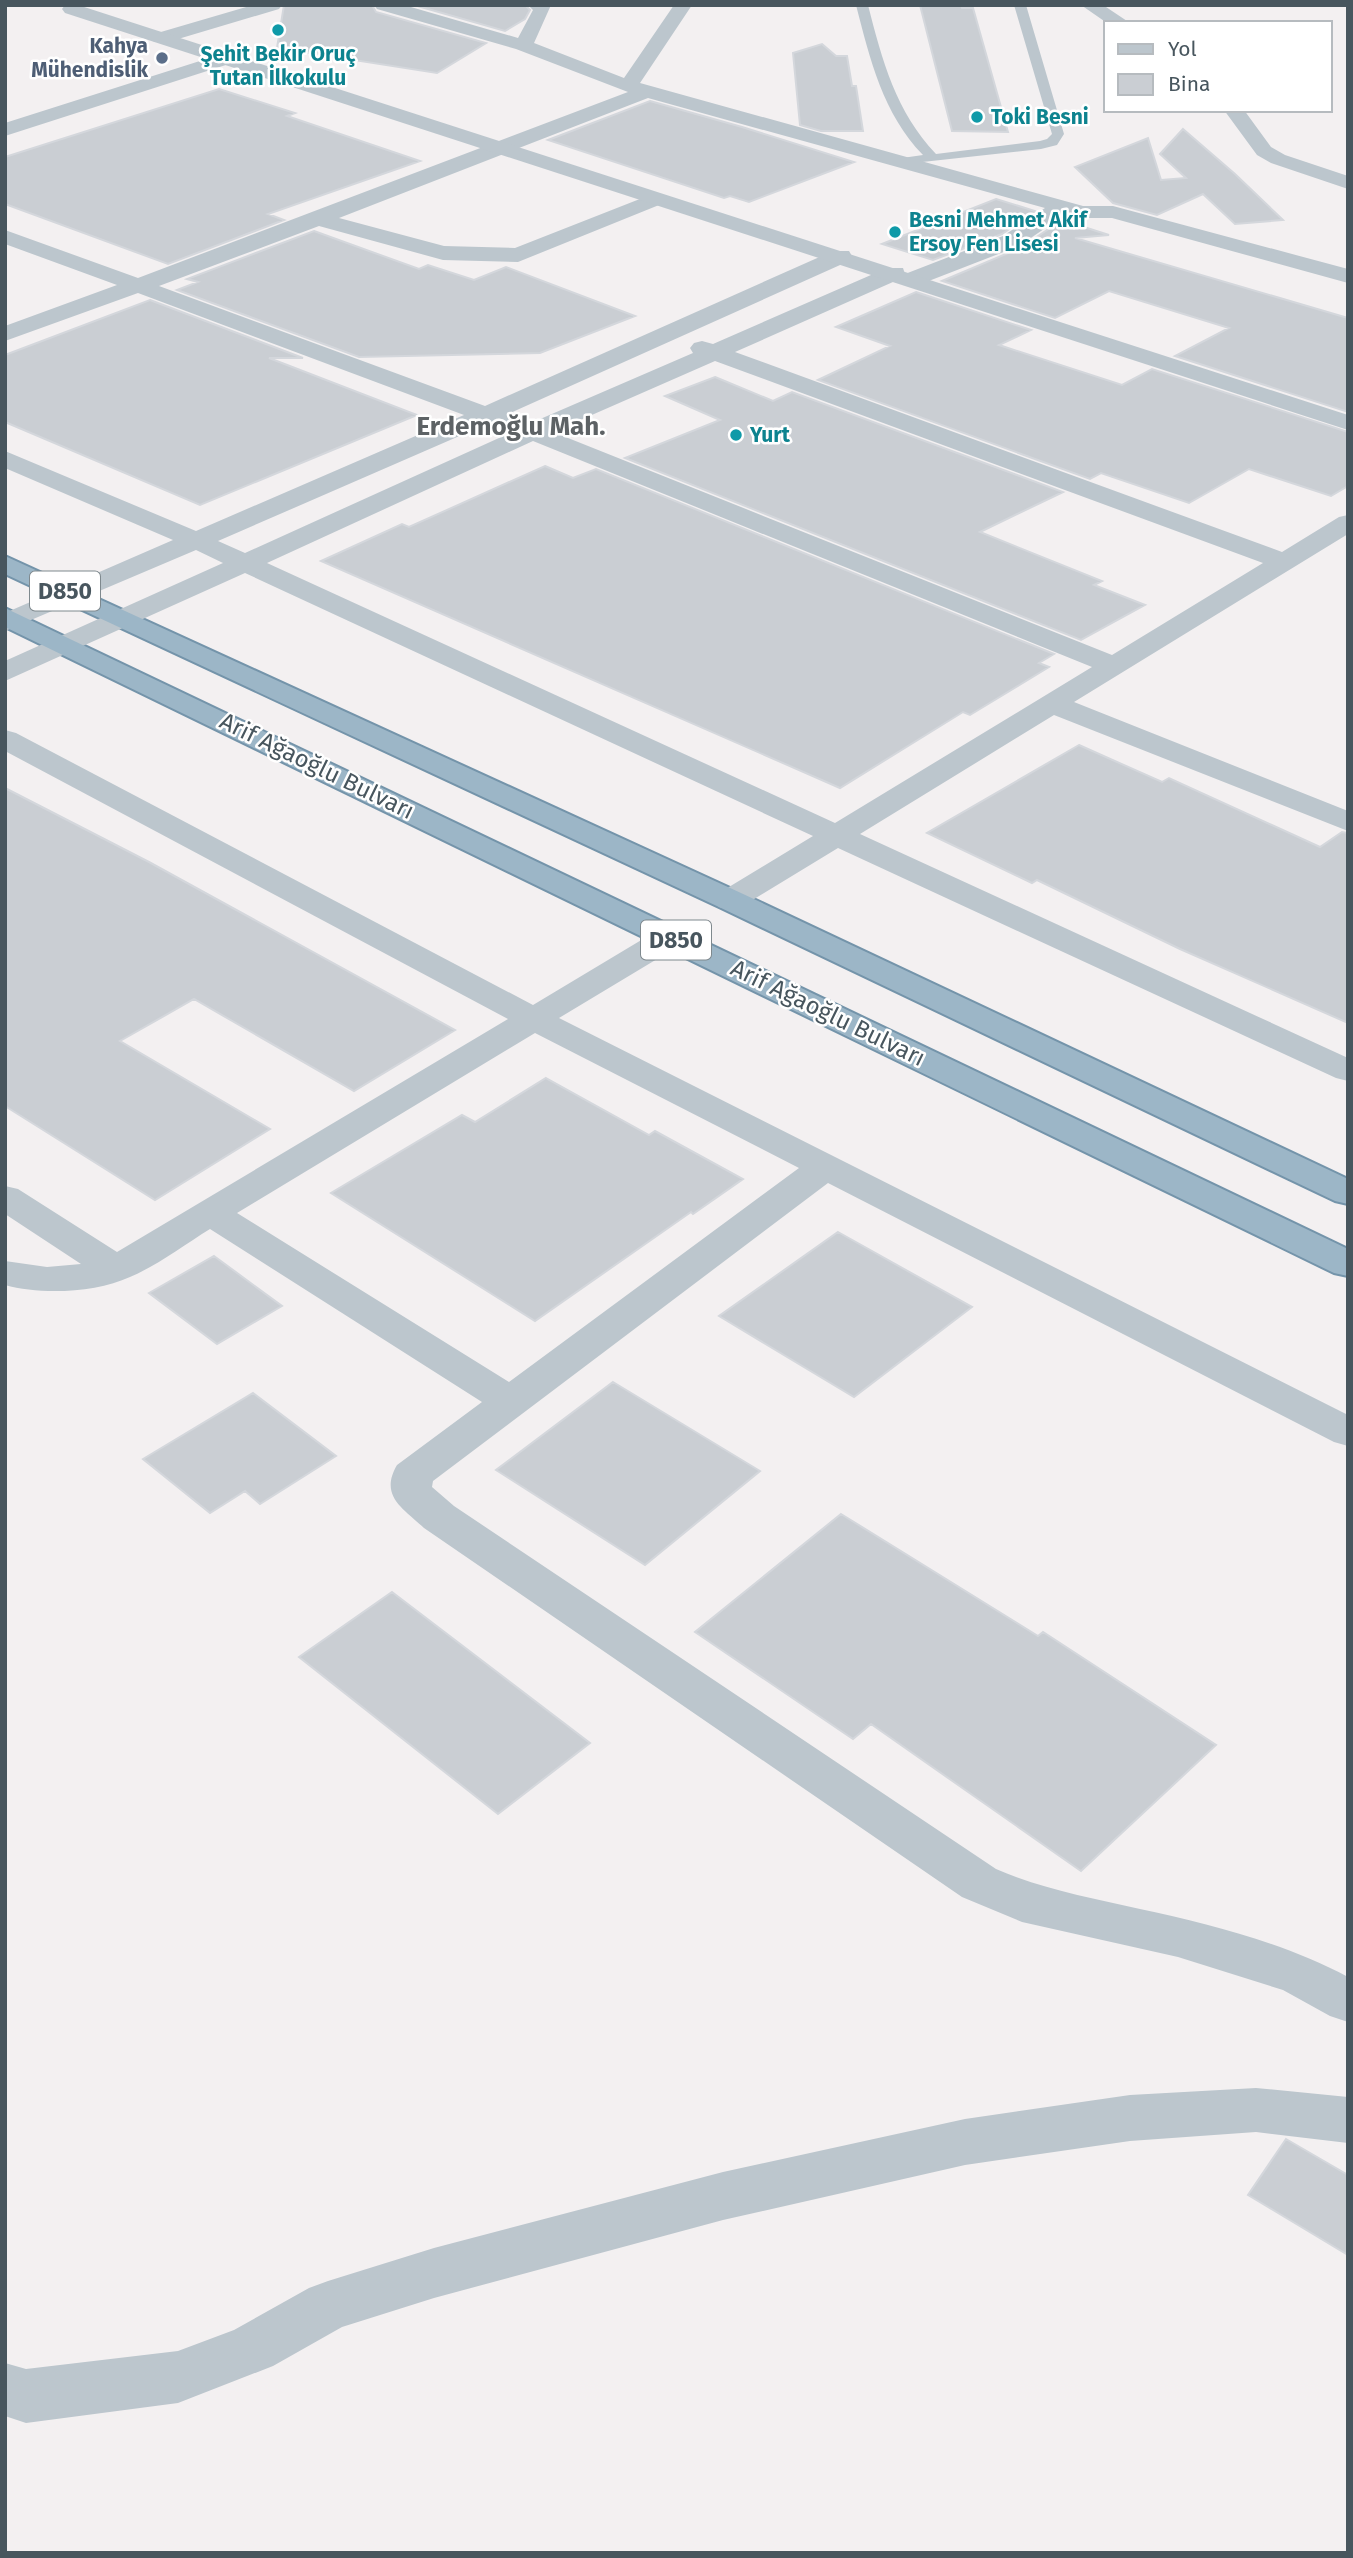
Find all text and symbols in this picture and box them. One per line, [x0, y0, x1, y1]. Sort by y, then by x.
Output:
legend [1104, 21, 1332, 112]
marker: Şehit Bekir Oruç Tutan İlkokulu [270, 22, 286, 38]
place label: Kahya Mühendislik [31, 33, 148, 83]
text: Yol [1168, 36, 1197, 62]
place label: Şehit Bekir Oruç Tutan İlkokulu [200, 41, 356, 91]
marker: Kahya Mühendislik [154, 50, 170, 66]
text: Bina [1168, 71, 1210, 97]
place label: Toki Besni [991, 104, 1089, 130]
marker: Toki Besni [969, 109, 985, 125]
place label: Besni Mehmet Akif Ersoy Fen Lisesi [909, 207, 1089, 257]
marker: Besni Mehmet Akif Ersoy Fen Lisesi [887, 224, 903, 240]
district label: Erdemoğlu Mah. [416, 411, 606, 442]
place label: Yurt [749, 422, 791, 448]
marker: Yurt [728, 427, 744, 443]
road number: D850 [30, 572, 100, 610]
street label: Arif Ağaoğlu Bulvarı [215, 707, 419, 825]
road number: D850 [641, 920, 711, 959]
street label: Arif Ağaoğlu Bulvarı [726, 954, 930, 1072]

